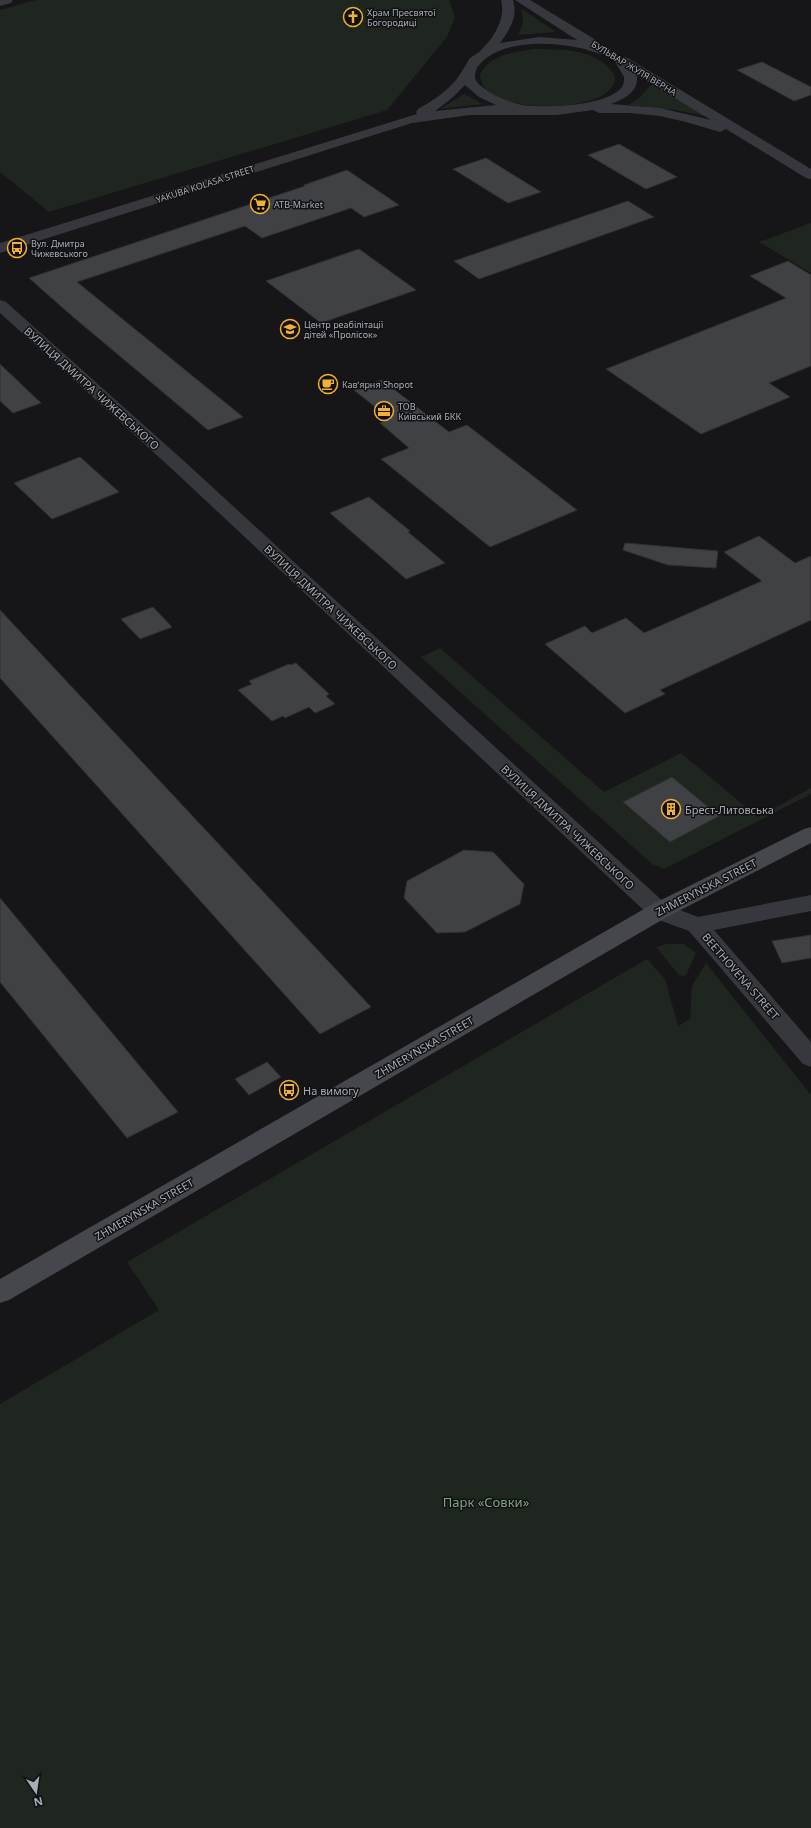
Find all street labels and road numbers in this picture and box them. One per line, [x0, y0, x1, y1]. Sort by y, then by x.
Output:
street label: БУЛЬВАР ЖУЛЯ ВЕРНА [589, 37, 679, 99]
street label: YAKUBA KOLASA STREET [154, 162, 256, 206]
street label: ВУЛИЦЯ ДМИТРА ЧИЖЕВСЬКОГО [21, 323, 163, 453]
street label: ВУЛИЦЯ ДМИТРА ЧИЖЕВСЬКОГО [261, 541, 401, 673]
street label: ВУЛИЦЯ ДМИТРА ЧИЖЕВСЬКОГО [498, 761, 638, 893]
street label: ZHMERYNSKA STREET [653, 855, 759, 919]
street label: BEETHOVENA STREET [699, 929, 783, 1023]
street label: ZHMERYNSKA STREET [372, 1012, 476, 1082]
street label: ZHMERYNSKA STREET [92, 1174, 196, 1244]

